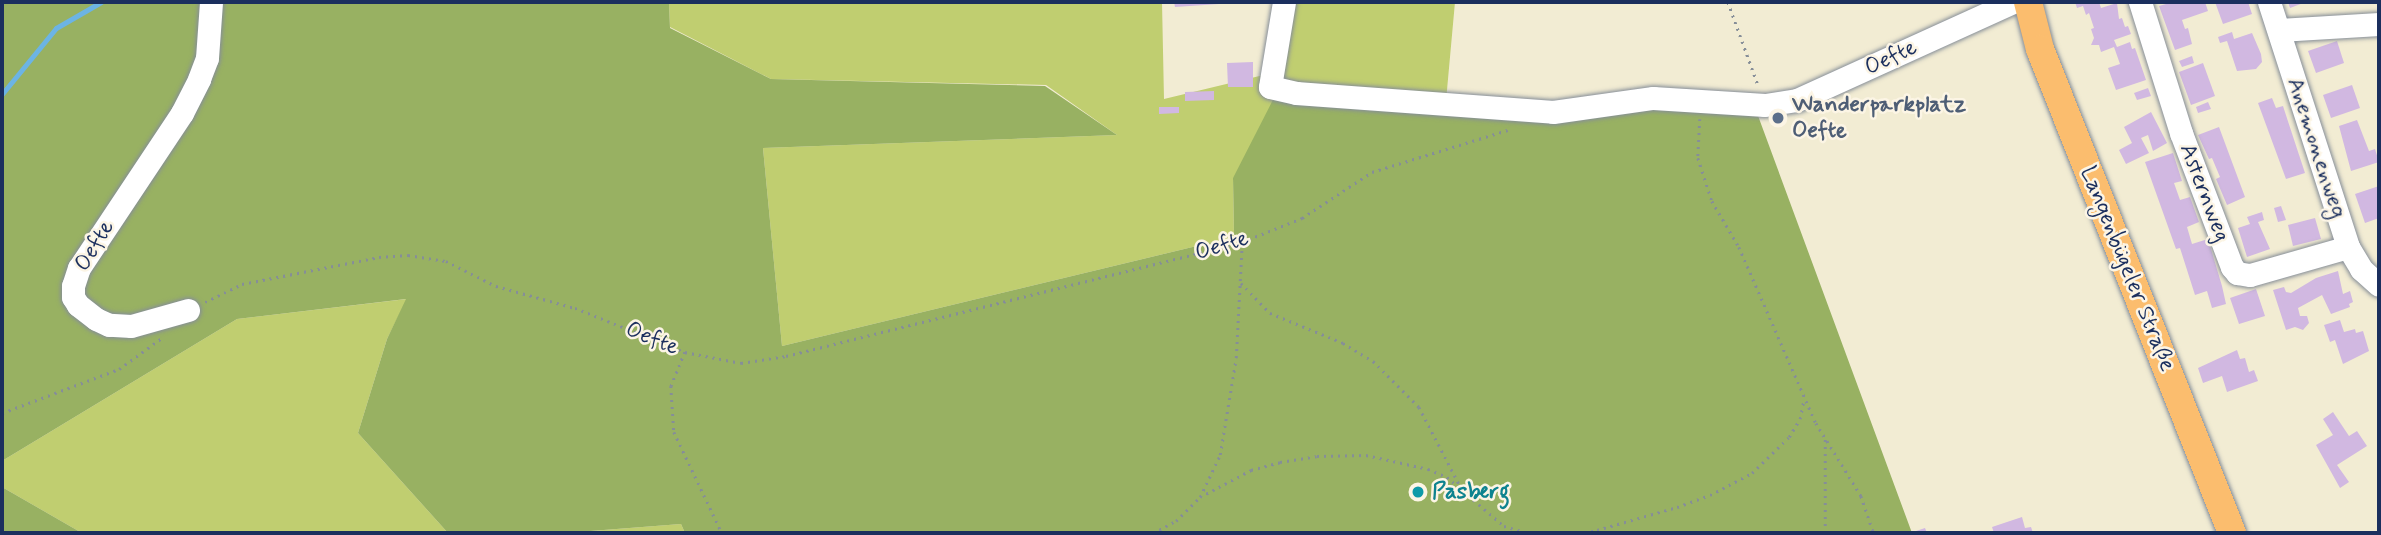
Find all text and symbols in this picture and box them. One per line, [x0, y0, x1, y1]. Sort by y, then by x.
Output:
street label: Oefte [1860, 34, 1922, 82]
street label: Anemonenweg [2280, 74, 2352, 222]
place label: Wanderparkplatz Oefte [1792, 91, 1966, 145]
marker: Wanderparkplatz Oefte [1770, 110, 1786, 126]
street label: Asternweg [2173, 140, 2235, 246]
street label: Langenbügeler Straße [2073, 162, 2181, 376]
street label: Oefte [69, 215, 121, 277]
street label: Oefte [1192, 225, 1252, 267]
street label: Oefte [621, 316, 683, 362]
place label: Pasberg [1432, 478, 1510, 506]
marker: Pasberg [1410, 484, 1426, 500]

